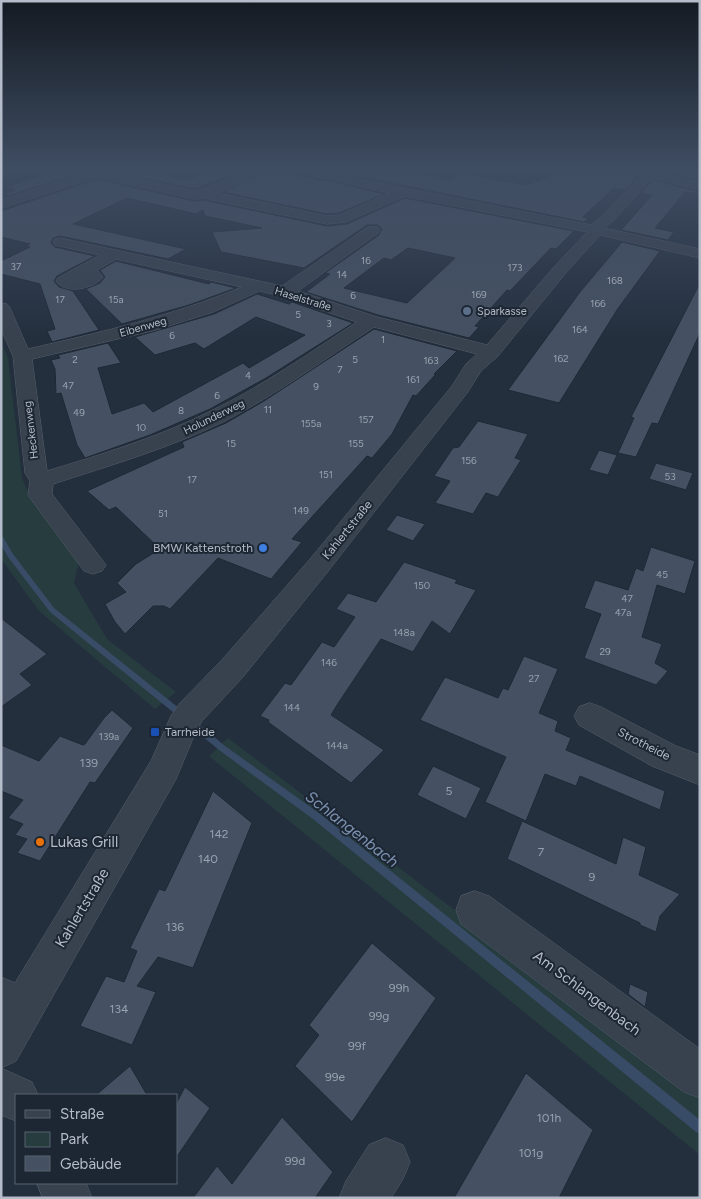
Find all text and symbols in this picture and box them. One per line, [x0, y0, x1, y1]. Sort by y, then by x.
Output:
house number: 16 [361, 254, 371, 267]
house number: 37 [11, 260, 22, 273]
house number: 173 [508, 261, 522, 274]
house number: 14 [337, 268, 347, 281]
house number: 168 [607, 274, 623, 287]
street label: Haselstraße [273, 284, 333, 314]
house number: 169 [471, 288, 487, 301]
house number: 6 [350, 289, 356, 302]
house number: 17 [55, 293, 65, 306]
house number: 15a [109, 293, 123, 306]
house number: 166 [590, 297, 606, 310]
marker: Sparkasse [461, 305, 473, 317]
place label: Sparkasse [477, 305, 527, 318]
house number: 5 [295, 308, 301, 321]
street label: Eibenweg [118, 314, 168, 340]
house number: 3 [326, 317, 332, 330]
house number: 164 [572, 323, 588, 336]
house number: 6 [169, 329, 175, 342]
house number: 1 [381, 333, 385, 346]
house number: 162 [553, 352, 569, 365]
house number: 2 [72, 353, 78, 366]
house number: 5 [352, 353, 358, 366]
house number: 163 [423, 354, 439, 367]
house number: 7 [337, 363, 343, 376]
house number: 4 [245, 369, 251, 382]
house number: 161 [406, 373, 420, 386]
house number: 47 [62, 379, 74, 392]
house number: 9 [313, 380, 319, 393]
house number: 6 [214, 389, 220, 402]
street label: Holunderweg [181, 397, 247, 437]
street label: Heckenweg [21, 400, 41, 460]
house number: 11 [264, 403, 272, 416]
house number: 8 [178, 404, 184, 417]
house number: 49 [73, 406, 85, 419]
house number: 157 [358, 413, 374, 426]
house number: 155a [301, 417, 321, 430]
house number: 10 [136, 421, 146, 434]
house number: 15 [226, 437, 236, 450]
house number: 155 [348, 437, 364, 450]
house number: 156 [461, 454, 477, 467]
house number: 151 [319, 468, 333, 481]
house number: 53 [664, 470, 676, 483]
house number: 17 [187, 473, 197, 486]
street label: Kahlertstraße [319, 497, 375, 562]
house number: 149 [293, 504, 309, 517]
house number: 51 [158, 507, 168, 520]
place label: BMW Kattenstroth [153, 541, 253, 555]
marker: BMW Kattenstroth [257, 542, 269, 554]
house number: 45 [656, 568, 668, 581]
house number: 150 [414, 579, 430, 592]
house number: 47 [621, 592, 633, 605]
house number: 47a [615, 606, 631, 619]
house number: 148a [393, 626, 415, 639]
house number: 29 [599, 645, 611, 658]
house number: 146 [321, 656, 337, 669]
house number: 27 [529, 672, 540, 685]
house number: 144 [284, 701, 300, 714]
place label: Tarrheide [165, 725, 215, 739]
street label: Strotheide [615, 725, 673, 763]
marker: Tarrheide [149, 726, 161, 738]
house number: 139a [99, 730, 119, 743]
house number: 144a [326, 739, 348, 752]
house number: 139 [80, 756, 98, 770]
house number: 5 [446, 784, 453, 798]
water label: Schlangenbach [302, 787, 402, 871]
house number: 142 [209, 827, 229, 841]
place label: Lukas Grill [50, 833, 118, 851]
marker: Lukas Grill [34, 836, 46, 848]
house number: 7 [538, 845, 545, 859]
house number: 140 [198, 852, 218, 866]
street label: Kahlertstraße [51, 865, 113, 951]
house number: 9 [589, 870, 596, 884]
house number: 136 [166, 920, 184, 934]
street label: Am Schlangenbach [530, 947, 644, 1039]
house number: 99h [389, 981, 409, 995]
house number: 134 [110, 1002, 129, 1016]
house number: 99g [369, 1009, 389, 1023]
house number: 99f [348, 1039, 367, 1053]
house number: 99e [325, 1070, 346, 1084]
legend [15, 1094, 178, 1184]
text: Straße [60, 1105, 104, 1123]
house number: 101h [537, 1111, 561, 1125]
text: Park [60, 1130, 89, 1148]
house number: 101g [519, 1146, 543, 1160]
house number: 99d [285, 1154, 305, 1168]
text: Gebäude [60, 1155, 121, 1173]

